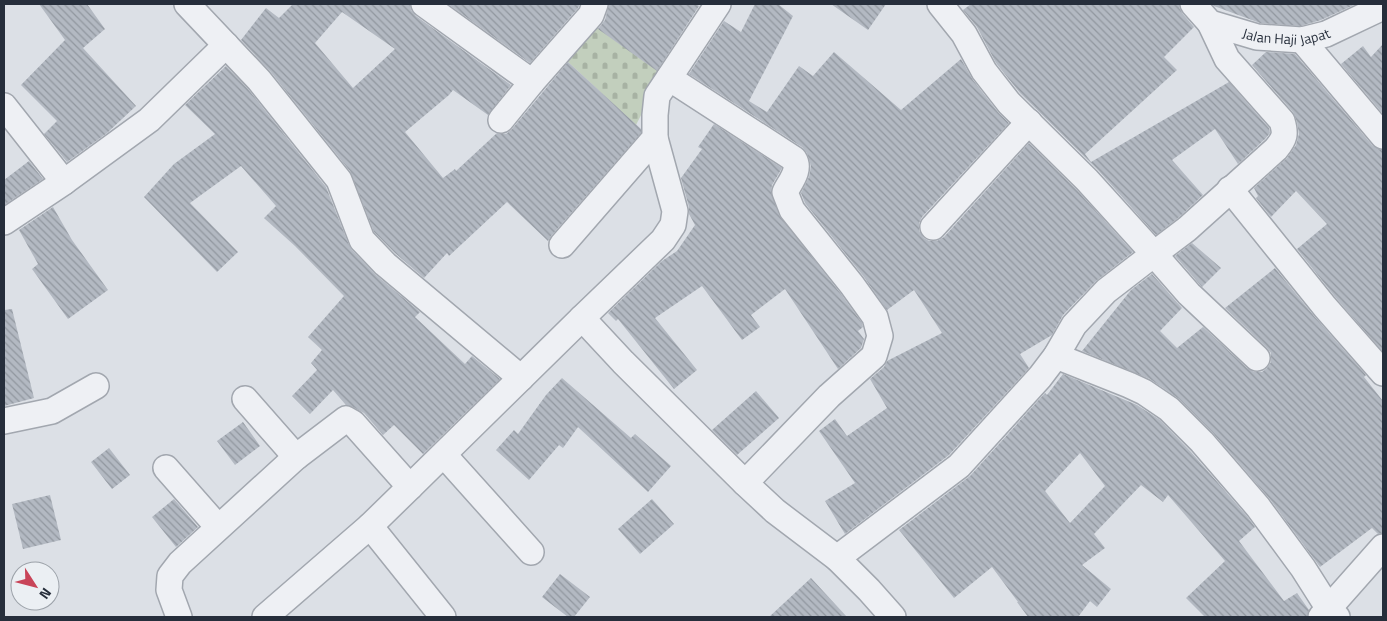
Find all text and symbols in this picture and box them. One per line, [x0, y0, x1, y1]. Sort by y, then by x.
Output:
street label: Jalan Haji Japat [1240, 22, 1334, 50]
north arrow [10, 561, 60, 611]
text: N [35, 584, 57, 604]

